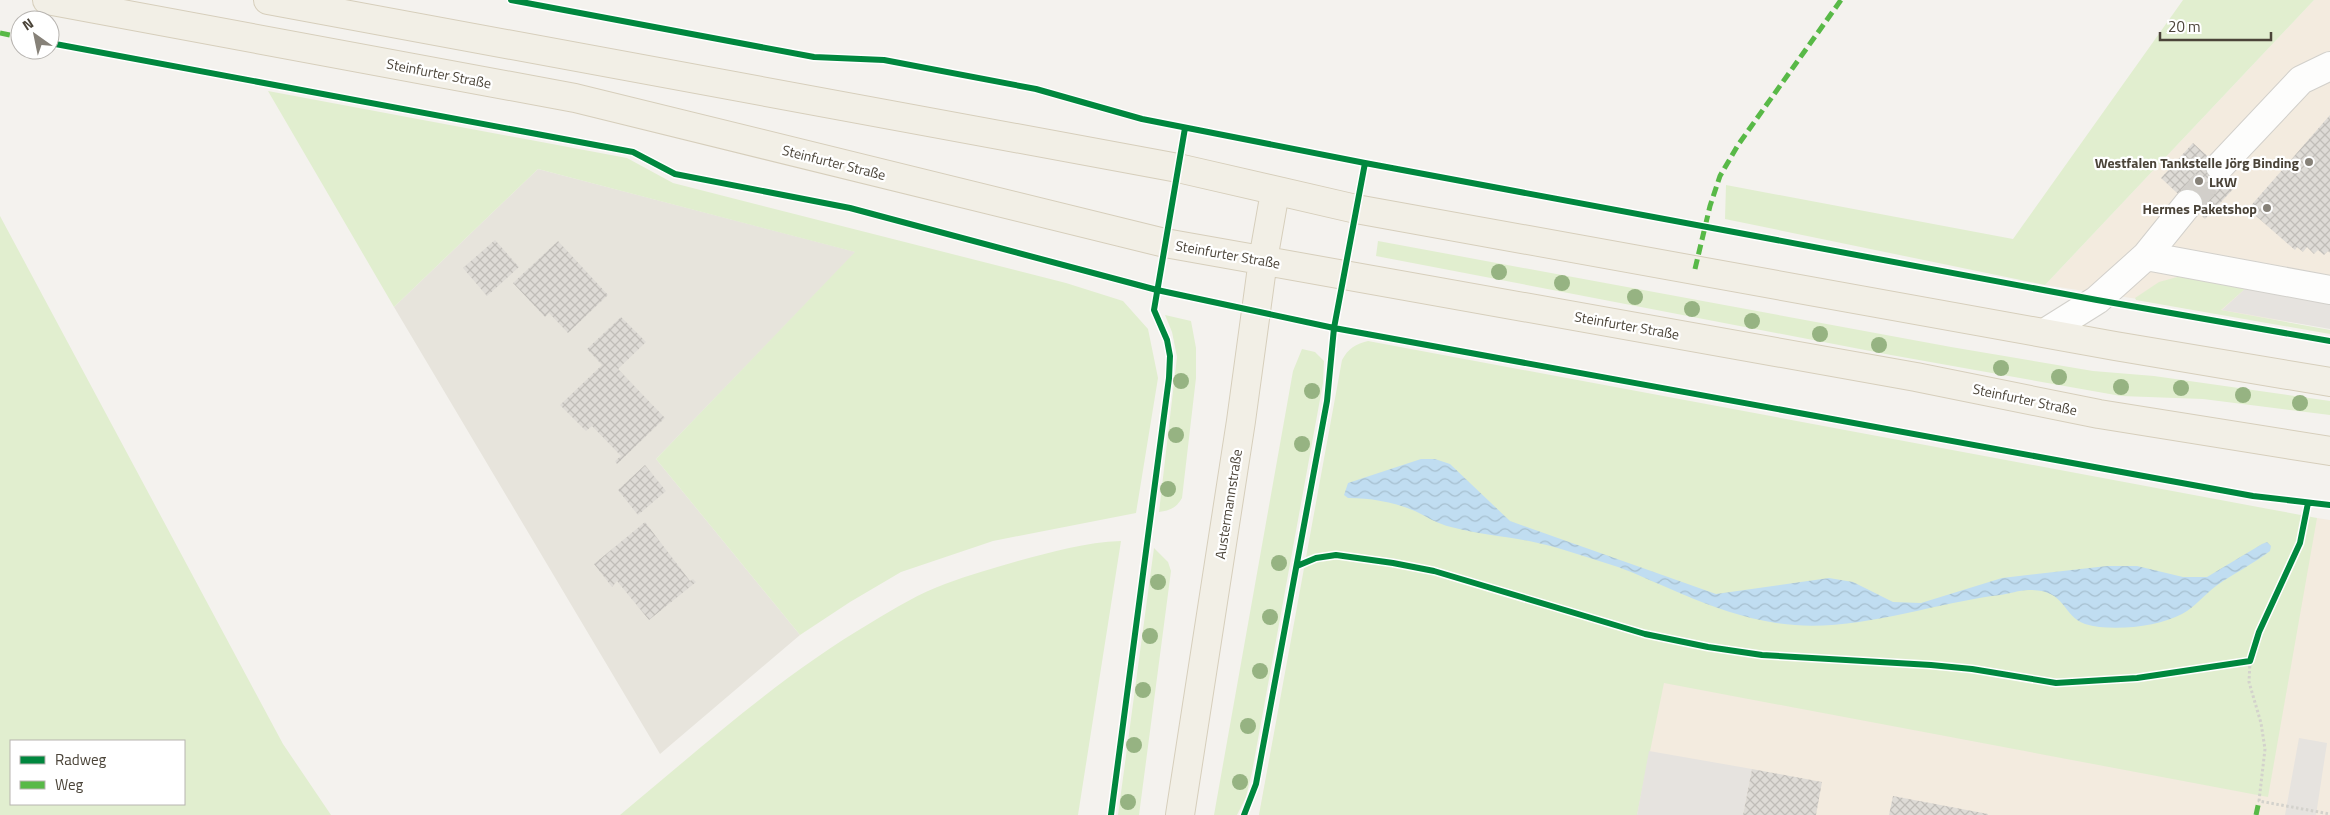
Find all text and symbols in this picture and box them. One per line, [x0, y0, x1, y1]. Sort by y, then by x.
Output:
north arrow [10, 10, 60, 60]
scale bar [2160, 10, 2271, 42]
text: N [18, 12, 37, 35]
text: 20 m [2168, 15, 2201, 38]
street label: Steinfurter Straße [385, 53, 493, 93]
street label: Steinfurter Straße [780, 139, 888, 185]
place label: Westfalen Tankstelle Jörg Binding [2095, 152, 2300, 173]
marker: Westfalen Tankstelle Jörg Binding [2303, 156, 2315, 168]
place label: LKW [2209, 171, 2237, 192]
marker: LKW [2193, 175, 2205, 187]
place label: Hermes Paketshop [2143, 198, 2257, 219]
marker: Hermes Paketshop [2261, 202, 2273, 214]
street label: Steinfurter Straße [1174, 234, 1282, 274]
street label: Steinfurter Straße [1573, 305, 1681, 345]
street label: Steinfurter Straße [1971, 378, 2079, 420]
street label: Austermannstraße [1209, 447, 1247, 561]
legend [10, 740, 185, 805]
text: Radweg [55, 748, 107, 771]
text: Weg [55, 773, 84, 796]

